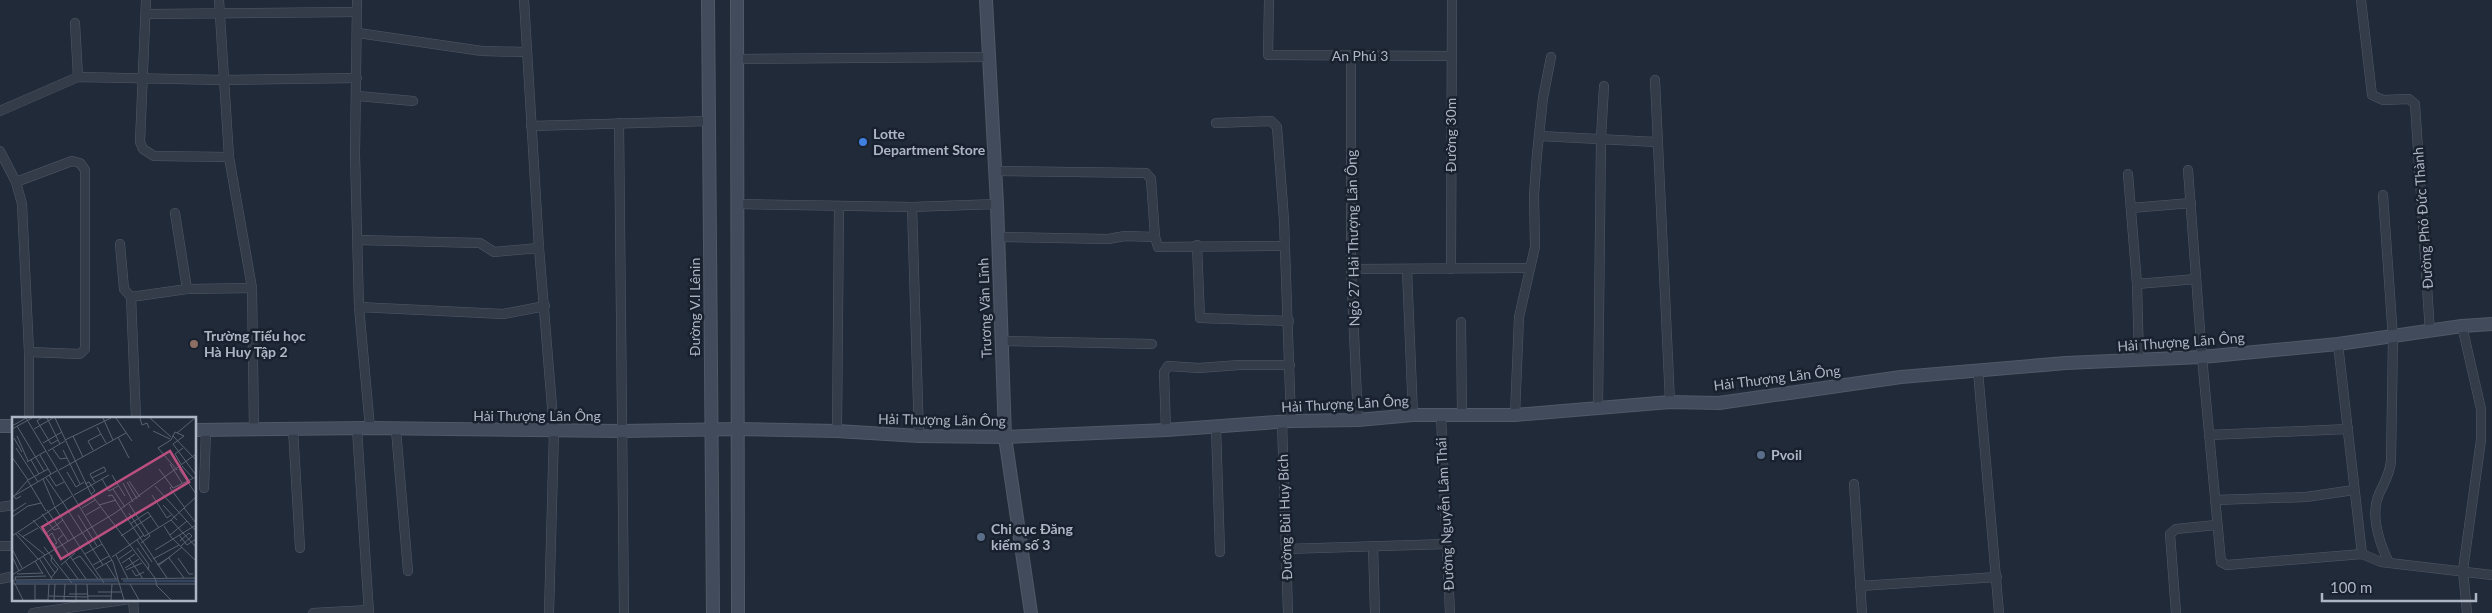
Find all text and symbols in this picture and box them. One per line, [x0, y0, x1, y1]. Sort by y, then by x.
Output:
street label: An Phú 3 [1332, 47, 1388, 64]
street label: Đường 30m [1442, 98, 1459, 172]
place label: Lotte Department Store [873, 125, 986, 158]
marker: Lotte Department Store [857, 136, 869, 148]
street label: Đường Phó Đức Thành [2409, 146, 2436, 290]
street label: Ngõ 27 Hải Thượng Lãn Ông [1342, 150, 1363, 326]
street label: Đường V.I Lênin [686, 258, 703, 356]
street label: Trương Văn Lĩnh [974, 258, 995, 359]
place label: Trường Tiểu học Hà Huy Tập 2 [204, 327, 306, 360]
street label: Hải Thượng Lãn Ông [2117, 329, 2245, 354]
marker: Trường Tiểu học Hà Huy Tập 2 [188, 338, 200, 350]
street label: Hải Thượng Lãn Ông [1713, 361, 1841, 394]
street label: Hải Thượng Lãn Ông [1281, 392, 1409, 415]
street label: Hải Thượng Lãn Ông [473, 407, 601, 424]
street label: Hải Thượng Lãn Ông [878, 410, 1006, 429]
inset map [12, 417, 196, 600]
street label: Đường Nguyễn Lâm Thái [1432, 437, 1457, 591]
place label: Pvoil [1771, 446, 1802, 463]
marker: Pvoil [1755, 449, 1767, 461]
street label: Đường Bùi Huy Bích [1274, 454, 1295, 580]
place label: Chi cục Đăng kiểm số 3 [991, 520, 1074, 553]
marker: Chi cục Đăng kiểm số 3 [975, 531, 987, 543]
scale bar [2322, 570, 2476, 602]
text: 100 m [2330, 578, 2372, 596]

